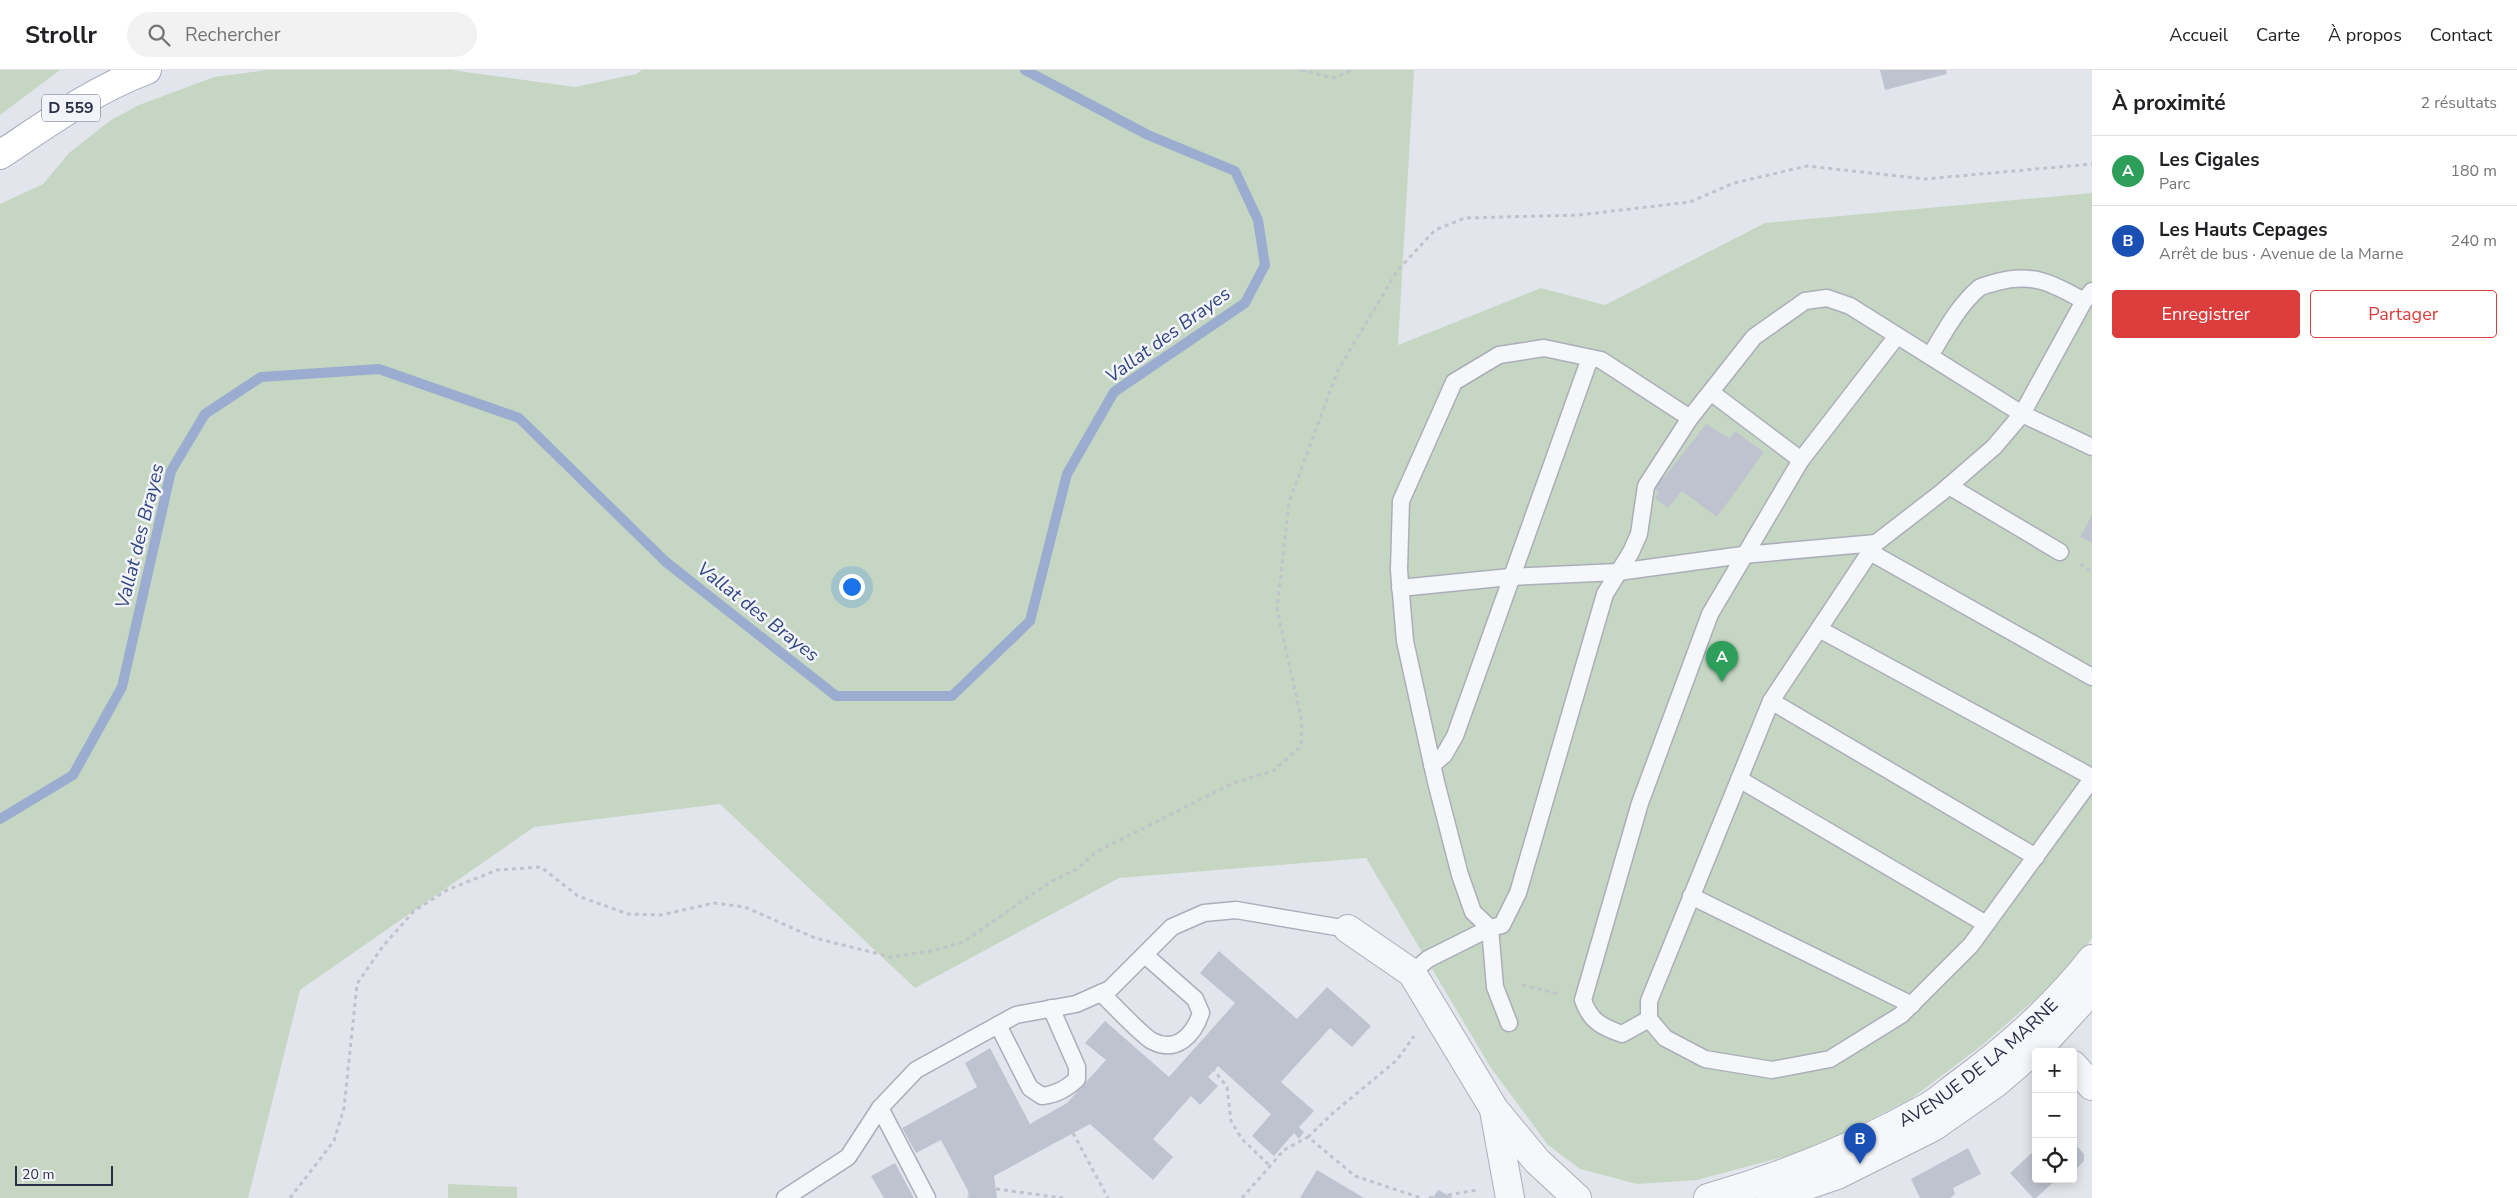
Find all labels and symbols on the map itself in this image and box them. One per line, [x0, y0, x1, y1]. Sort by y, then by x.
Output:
road number: D 559 [42, 94, 100, 122]
water label: Vallat des Brayes [1100, 281, 1236, 389]
water label: Vallat des Brayes [109, 461, 171, 611]
water label: Vallat des Brayes [691, 556, 825, 668]
your location [839, 574, 865, 600]
pin: A [1706, 641, 1738, 682]
street label: AVENUE DE LA MARNE [1894, 993, 2063, 1133]
pin: B [1844, 1123, 1876, 1164]
scale bar [15, 1163, 112, 1186]

